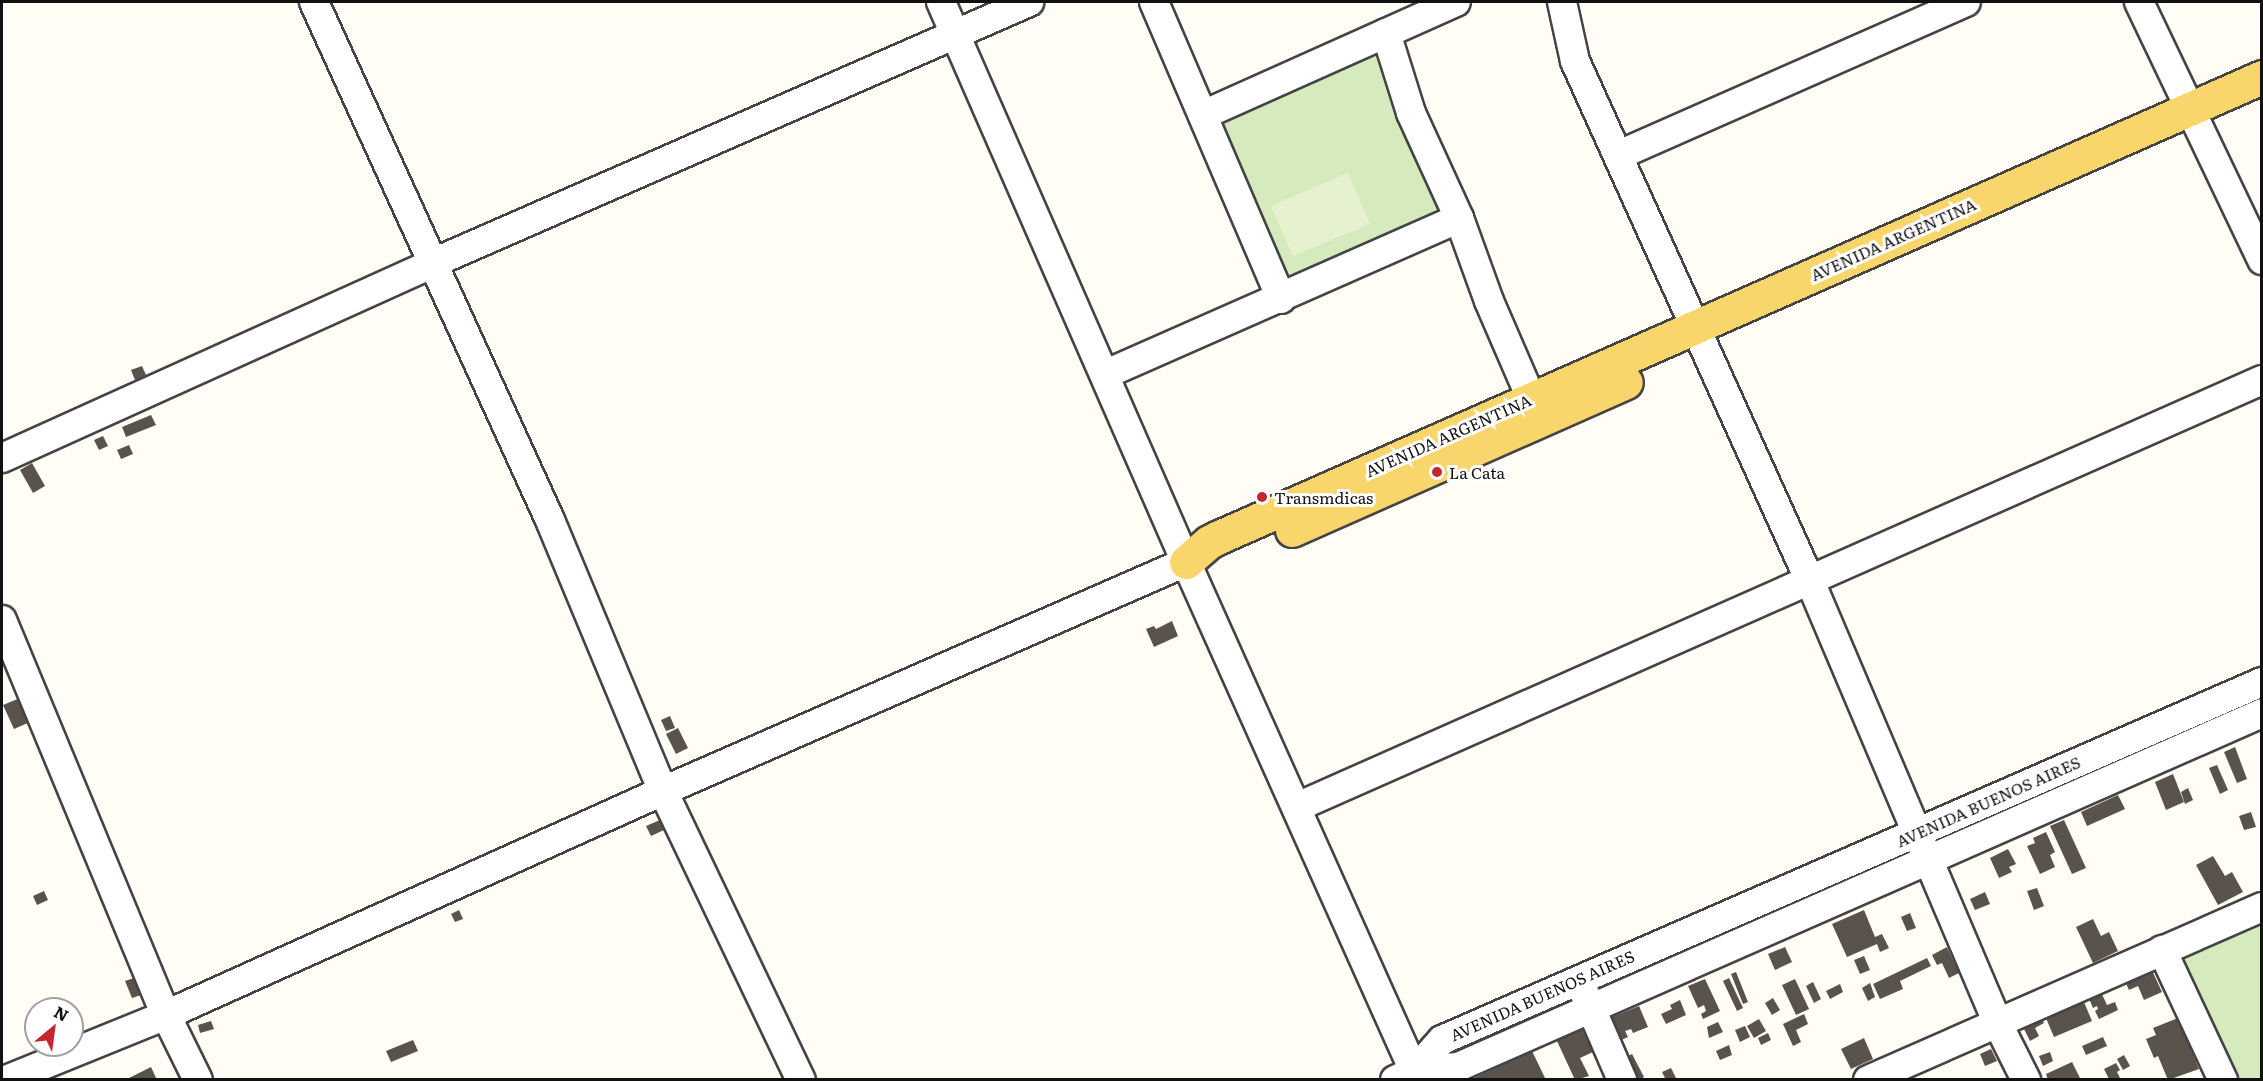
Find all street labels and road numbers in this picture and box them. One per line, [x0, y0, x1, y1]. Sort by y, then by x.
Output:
street label: AVENIDA ARGENTINA [1807, 194, 1979, 284]
street label: AVENIDA ARGENTINA [1362, 390, 1534, 480]
street label: AVENIDA BUENOS AIRES [1893, 752, 2083, 850]
street label: AVENIDA BUENOS AIRES [1447, 946, 1637, 1044]

